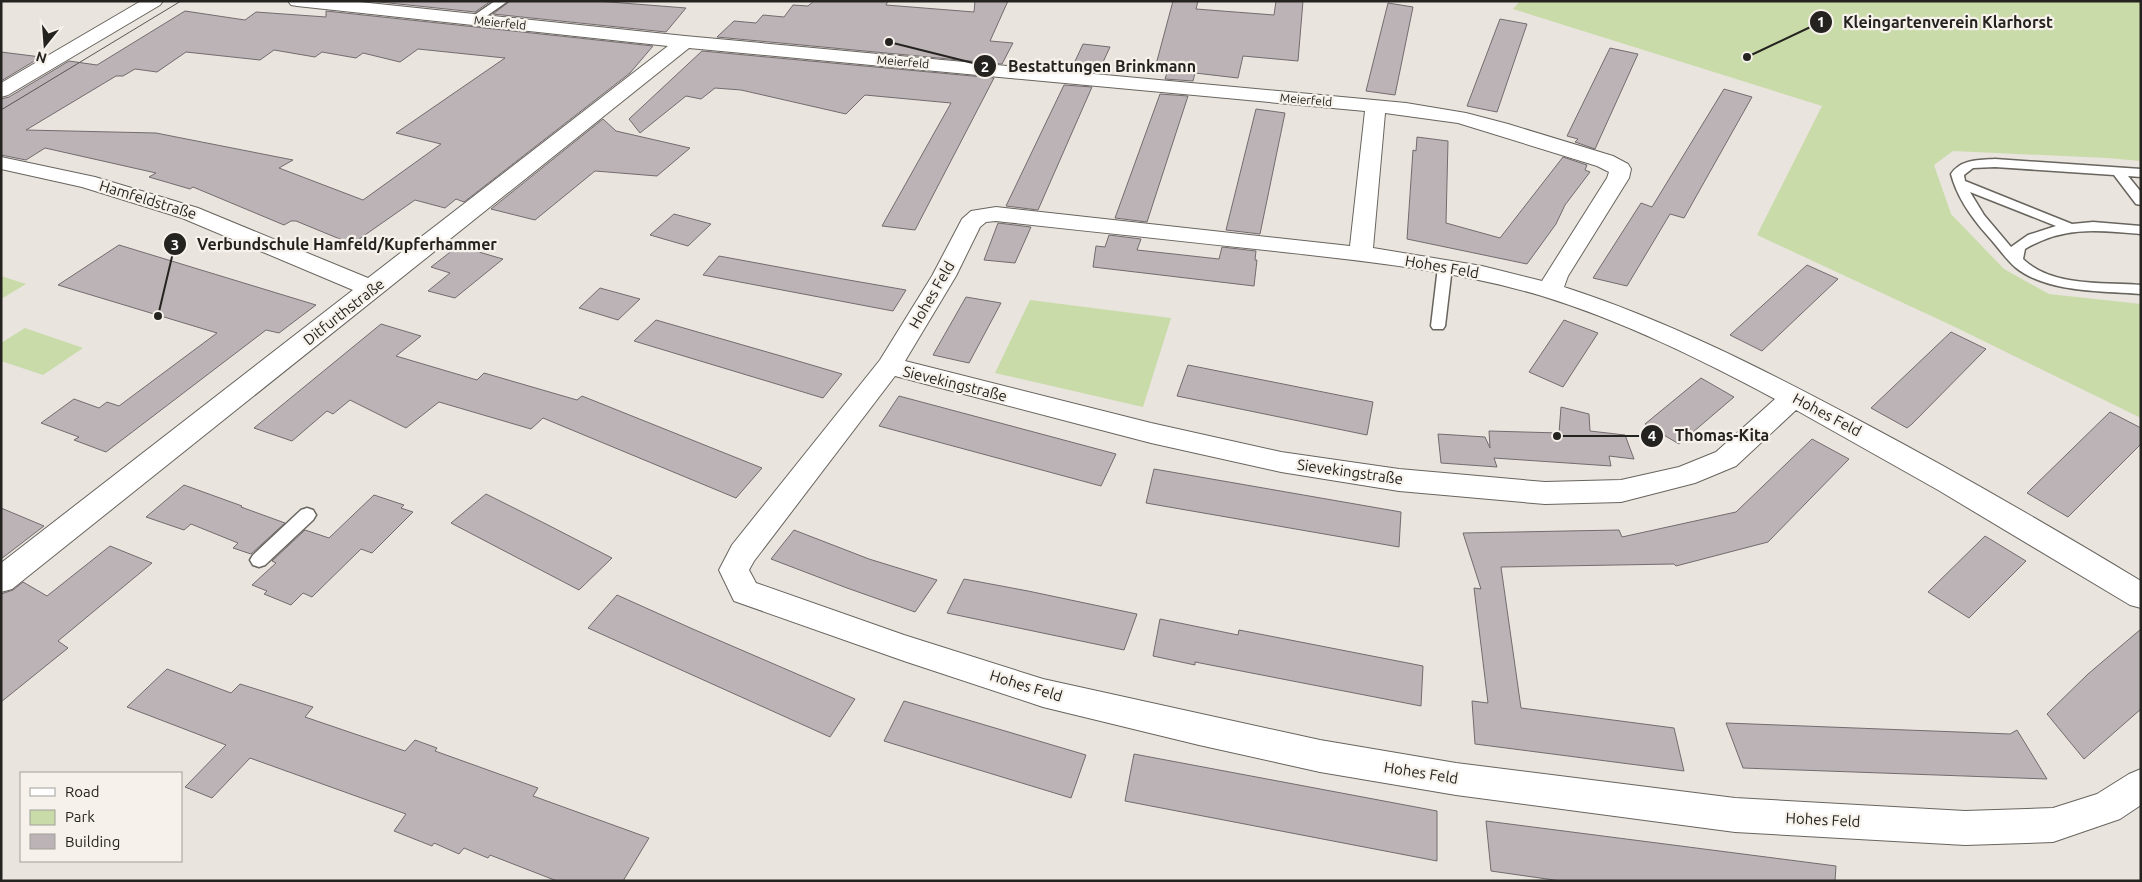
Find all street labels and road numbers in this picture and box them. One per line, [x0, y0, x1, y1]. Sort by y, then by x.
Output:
street label: Meierfeld [473, 13, 527, 32]
street label: Meierfeld [876, 53, 930, 70]
street label: Meierfeld [1279, 91, 1333, 108]
street label: Hamfeldstraße [97, 177, 199, 222]
street label: Hohes Feld [1404, 252, 1480, 281]
street label: Hohes Feld [905, 258, 958, 331]
street label: Ditfurthstraße [300, 275, 387, 348]
street label: Sievekingstraße [901, 362, 1009, 405]
street label: Hohes Feld [1790, 389, 1864, 440]
street label: Sievekingstraße [1296, 456, 1404, 487]
street label: Hohes Feld [988, 666, 1064, 705]
street label: Hohes Feld [1383, 758, 1459, 787]
street label: Hohes Feld [1785, 809, 1861, 830]

